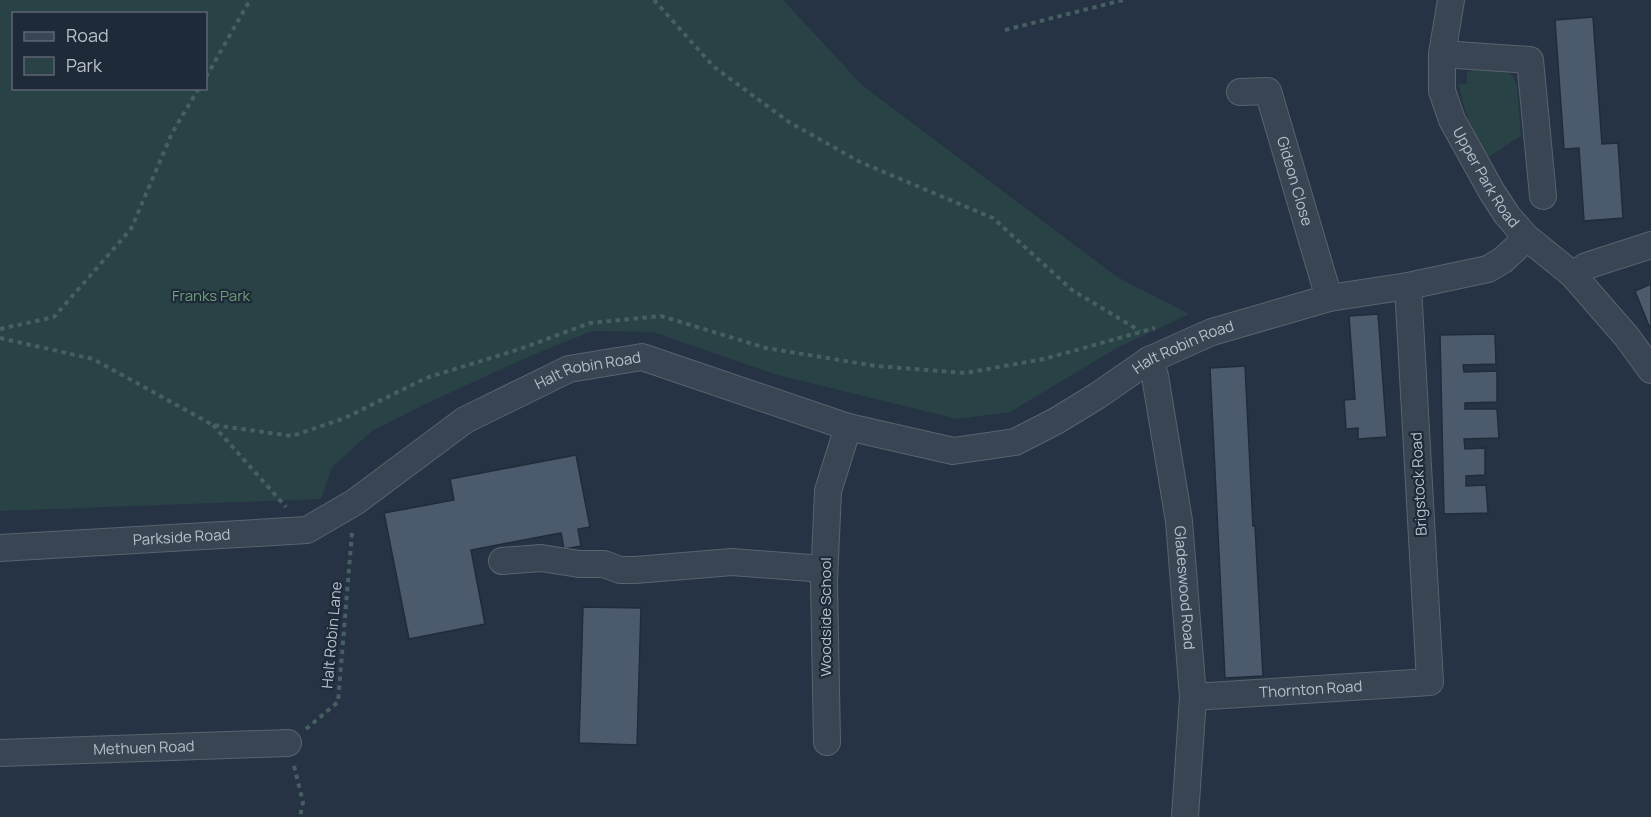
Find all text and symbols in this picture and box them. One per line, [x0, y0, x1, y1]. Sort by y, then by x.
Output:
legend [12, 12, 207, 90]
text: Road [66, 23, 109, 47]
text: Park [66, 53, 103, 77]
street label: Upper Park Road [1448, 123, 1524, 232]
street label: Gideon Close [1272, 134, 1318, 228]
park label: Franks Park [172, 285, 251, 306]
street label: Halt Robin Road [1128, 315, 1236, 379]
street label: Halt Robin Road [531, 346, 642, 394]
street label: Brigstock Road [1405, 432, 1432, 536]
street label: Parkside Road [132, 524, 231, 550]
street label: Gladeswood Road [1169, 525, 1200, 650]
street label: Woodside School [815, 557, 836, 677]
street label: Halt Robin Lane [316, 580, 347, 689]
street label: Thornton Road [1259, 675, 1363, 703]
street label: Methuen Road [93, 735, 195, 760]

